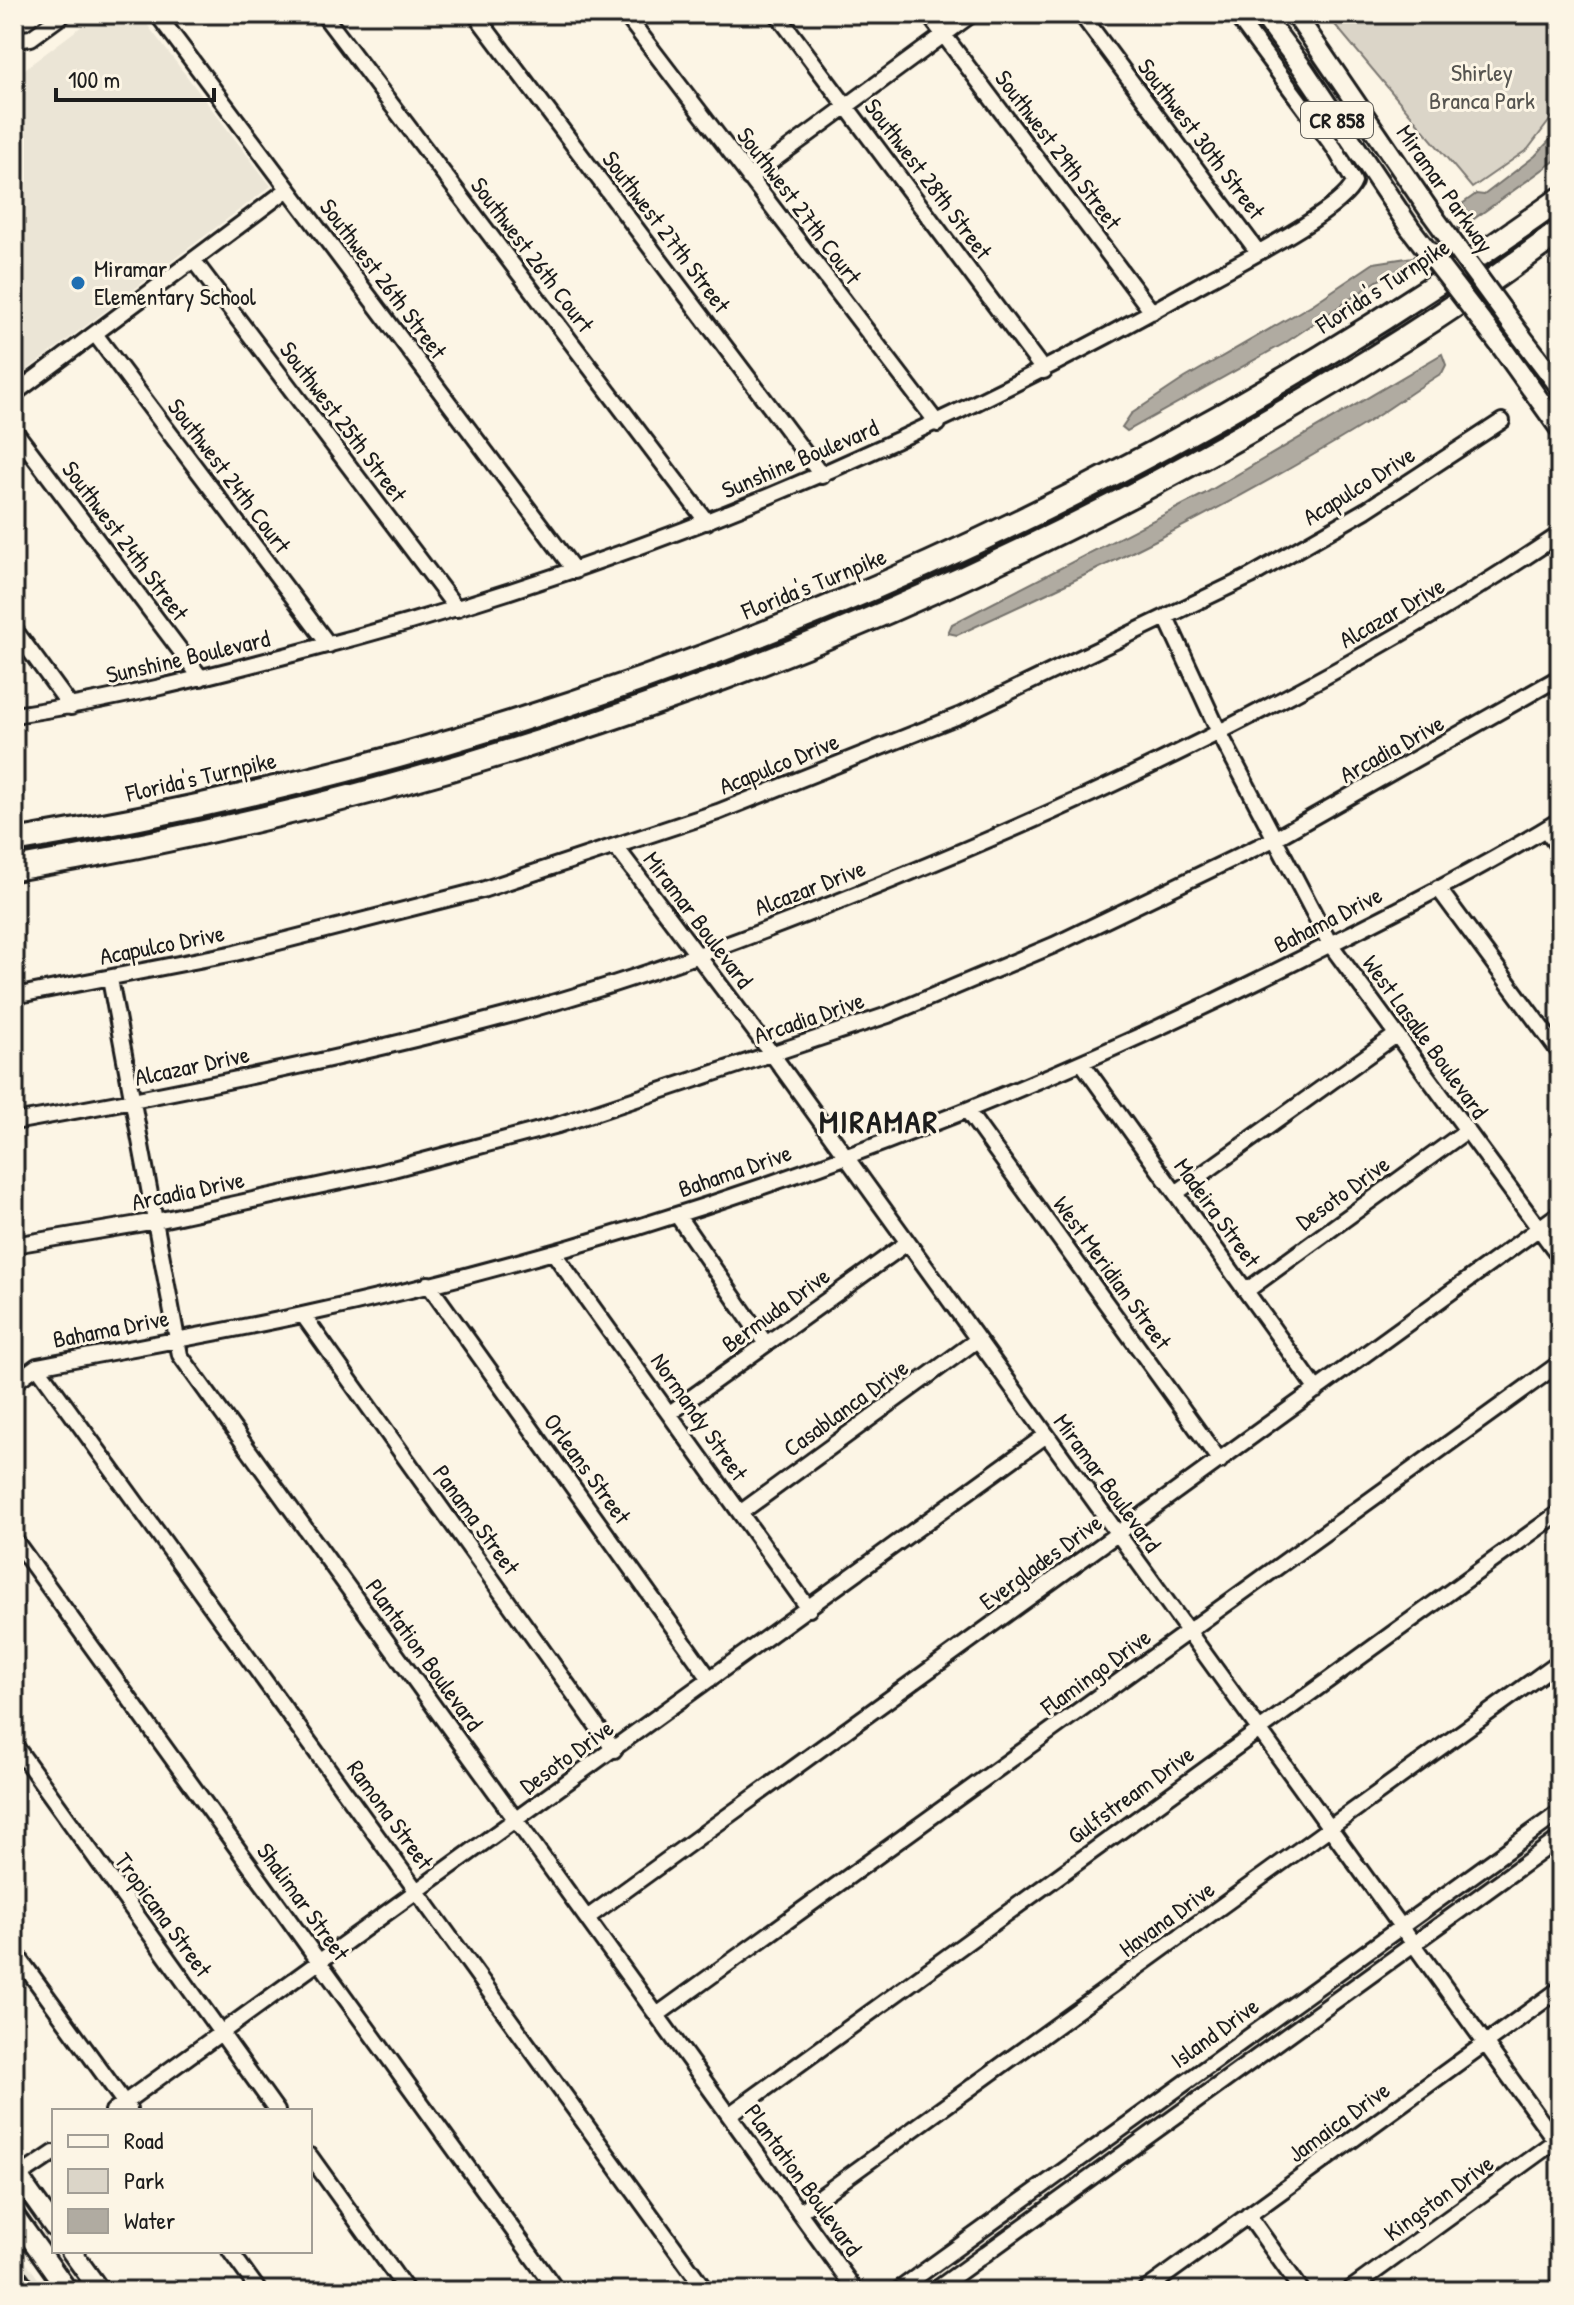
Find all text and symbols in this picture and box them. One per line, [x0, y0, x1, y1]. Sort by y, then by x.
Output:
street label: Southwest 30th Street [1131, 51, 1273, 226]
scale bar [56, 52, 214, 102]
park label: Shirley Branca Park [1429, 56, 1535, 116]
text: 100 m [68, 63, 120, 95]
street label: Southwest 29th Street [988, 63, 1130, 236]
street label: Southwest 28th Street [858, 91, 1000, 266]
road number: CR 858 [1301, 102, 1373, 138]
street label: Miramar Parkway [1390, 118, 1502, 259]
street label: Southwest 27th Court [730, 120, 870, 291]
street label: Southwest 27th Street [595, 144, 739, 320]
street label: Southwest 26th Court [464, 170, 602, 339]
street label: Southwest 26th Street [313, 192, 455, 366]
street label: Florida's Turnpike [1309, 230, 1456, 341]
place label: Miramar Elementary School [94, 252, 257, 312]
marker: Miramar Elementary School [69, 274, 87, 292]
street label: Southwest 25th Street [273, 335, 415, 509]
street label: Southwest 24th Court [161, 391, 299, 560]
street label: Sunshine Boulevard [716, 411, 883, 505]
street label: Acapulco Drive [1296, 438, 1421, 532]
street label: Southwest 24th Street [55, 454, 197, 627]
street label: Florida's Turnpike [736, 539, 891, 627]
street label: Alcazar Drive [1333, 569, 1450, 655]
street label: Sunshine Boulevard [103, 622, 273, 690]
street label: Arcadia Drive [1334, 706, 1450, 790]
street label: Acapulco Drive [714, 724, 844, 802]
street label: Florida's Turnpike [122, 743, 279, 809]
street label: Miramar Boulevard [637, 844, 761, 994]
street label: Alcazar Drive [750, 851, 870, 923]
street label: Bahama Drive [1268, 878, 1388, 960]
street label: Acapulco Drive [97, 916, 227, 972]
street label: West Lasalle Boulevard [1356, 948, 1496, 1125]
street label: Arcadia Drive [749, 983, 868, 1051]
street label: Alcazar Drive [132, 1037, 252, 1093]
district label: MIRAMAR [819, 1100, 939, 1143]
street label: Bahama Drive [674, 1136, 796, 1204]
street label: Desoto Drive [1289, 1147, 1396, 1237]
street label: Madeira Street [1167, 1151, 1269, 1274]
street label: Arcadia Drive [128, 1162, 248, 1218]
street label: West Meridian Street [1046, 1189, 1180, 1356]
street label: Bermuda Drive [715, 1259, 836, 1359]
street label: Bahama Drive [50, 1301, 172, 1355]
street label: Normandy Street [644, 1346, 756, 1487]
street label: Casablanca Drive [776, 1351, 915, 1463]
street label: Orleans Street [537, 1407, 639, 1531]
street label: Miramar Boulevard [1047, 1407, 1169, 1558]
street label: Panama Street [426, 1458, 528, 1581]
street label: Everglades Drive [973, 1506, 1109, 1617]
street label: Plantation Boulevard [359, 1572, 491, 1737]
street label: Flamingo Drive [1033, 1620, 1157, 1722]
street label: Desoto Drive [513, 1711, 620, 1801]
street label: Gulfstream Drive [1061, 1737, 1200, 1851]
street label: Ramona Street [340, 1753, 442, 1876]
street label: Shalimar Street [250, 1836, 358, 1967]
street label: Tropicana Street [108, 1846, 220, 1984]
street label: Havana Drive [1112, 1872, 1221, 1964]
street label: Island Drive [1164, 1989, 1265, 2075]
street label: Jamaica Drive [1281, 2073, 1396, 2169]
street label: Plantation Boulevard [738, 2097, 870, 2262]
legend [52, 2109, 312, 2253]
text: Road [124, 2124, 163, 2156]
street label: Kingston Drive [1377, 2146, 1500, 2248]
text: Park [124, 2164, 164, 2196]
text: Water [124, 2204, 175, 2236]

